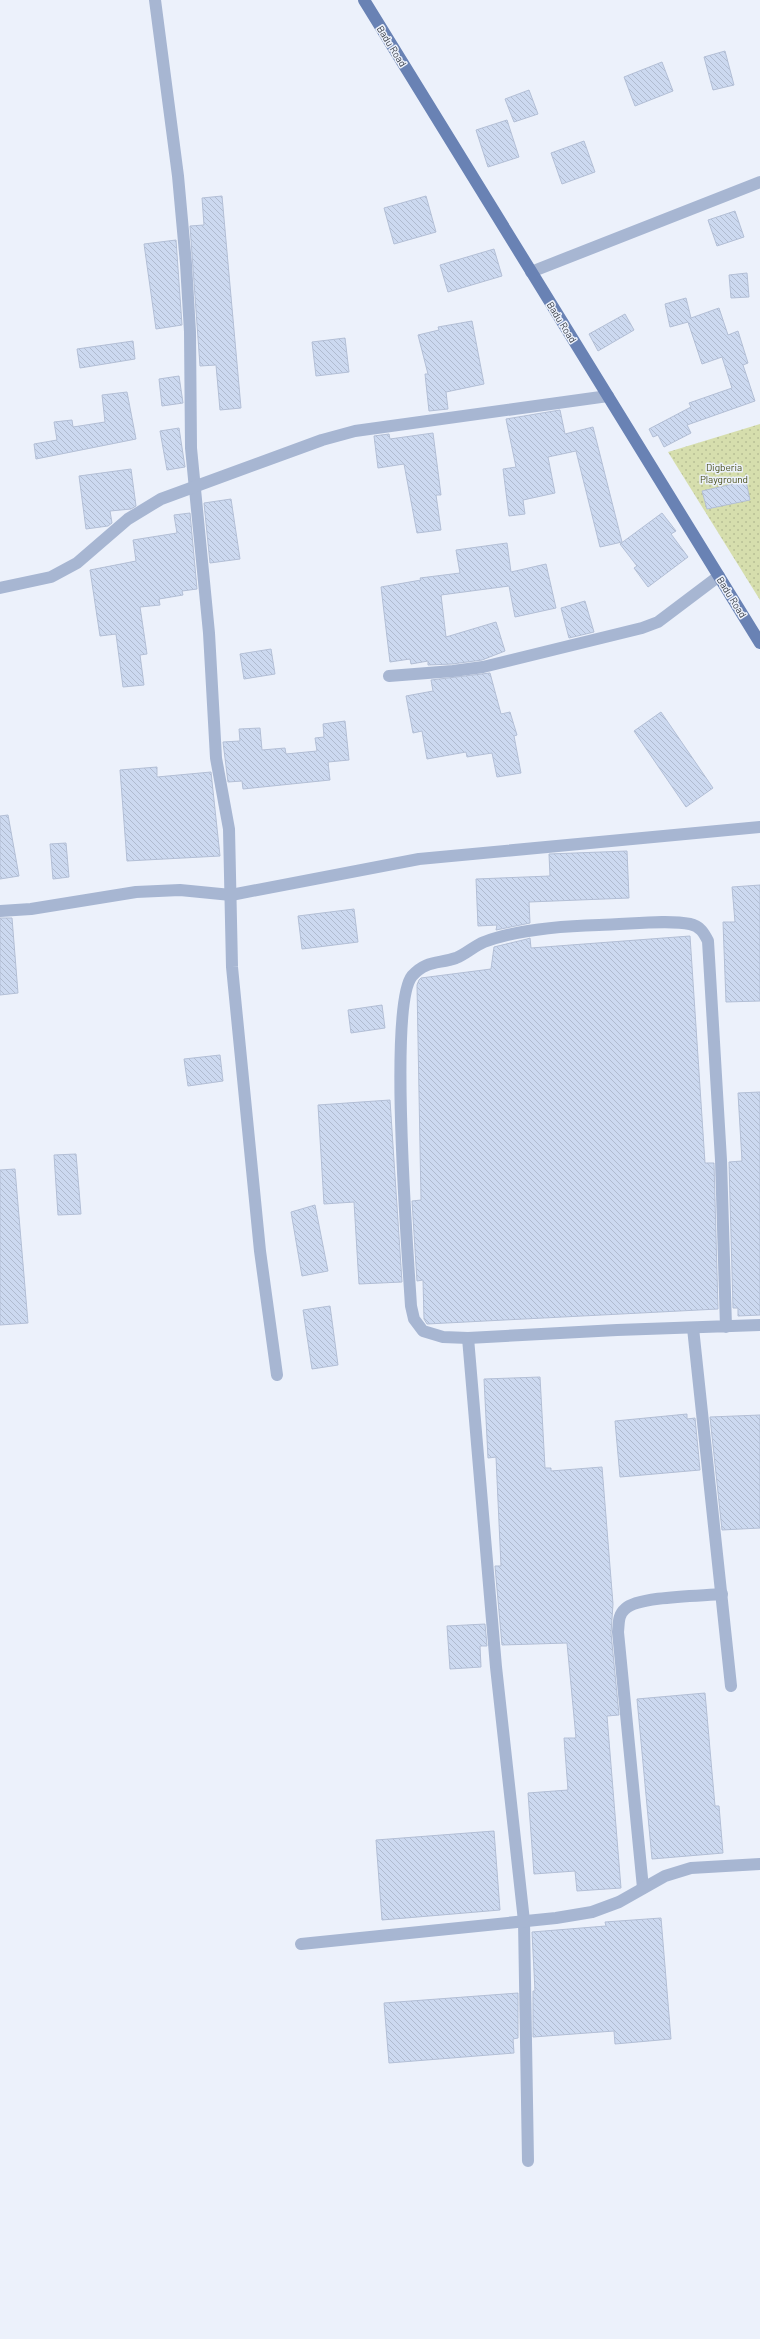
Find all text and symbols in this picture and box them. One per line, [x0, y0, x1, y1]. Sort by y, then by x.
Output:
street label: Badu Road [375, 23, 409, 69]
street label: Badu Road [545, 299, 579, 345]
park label: Digberia Playground [700, 461, 748, 485]
street label: Badu Road [715, 574, 749, 620]

